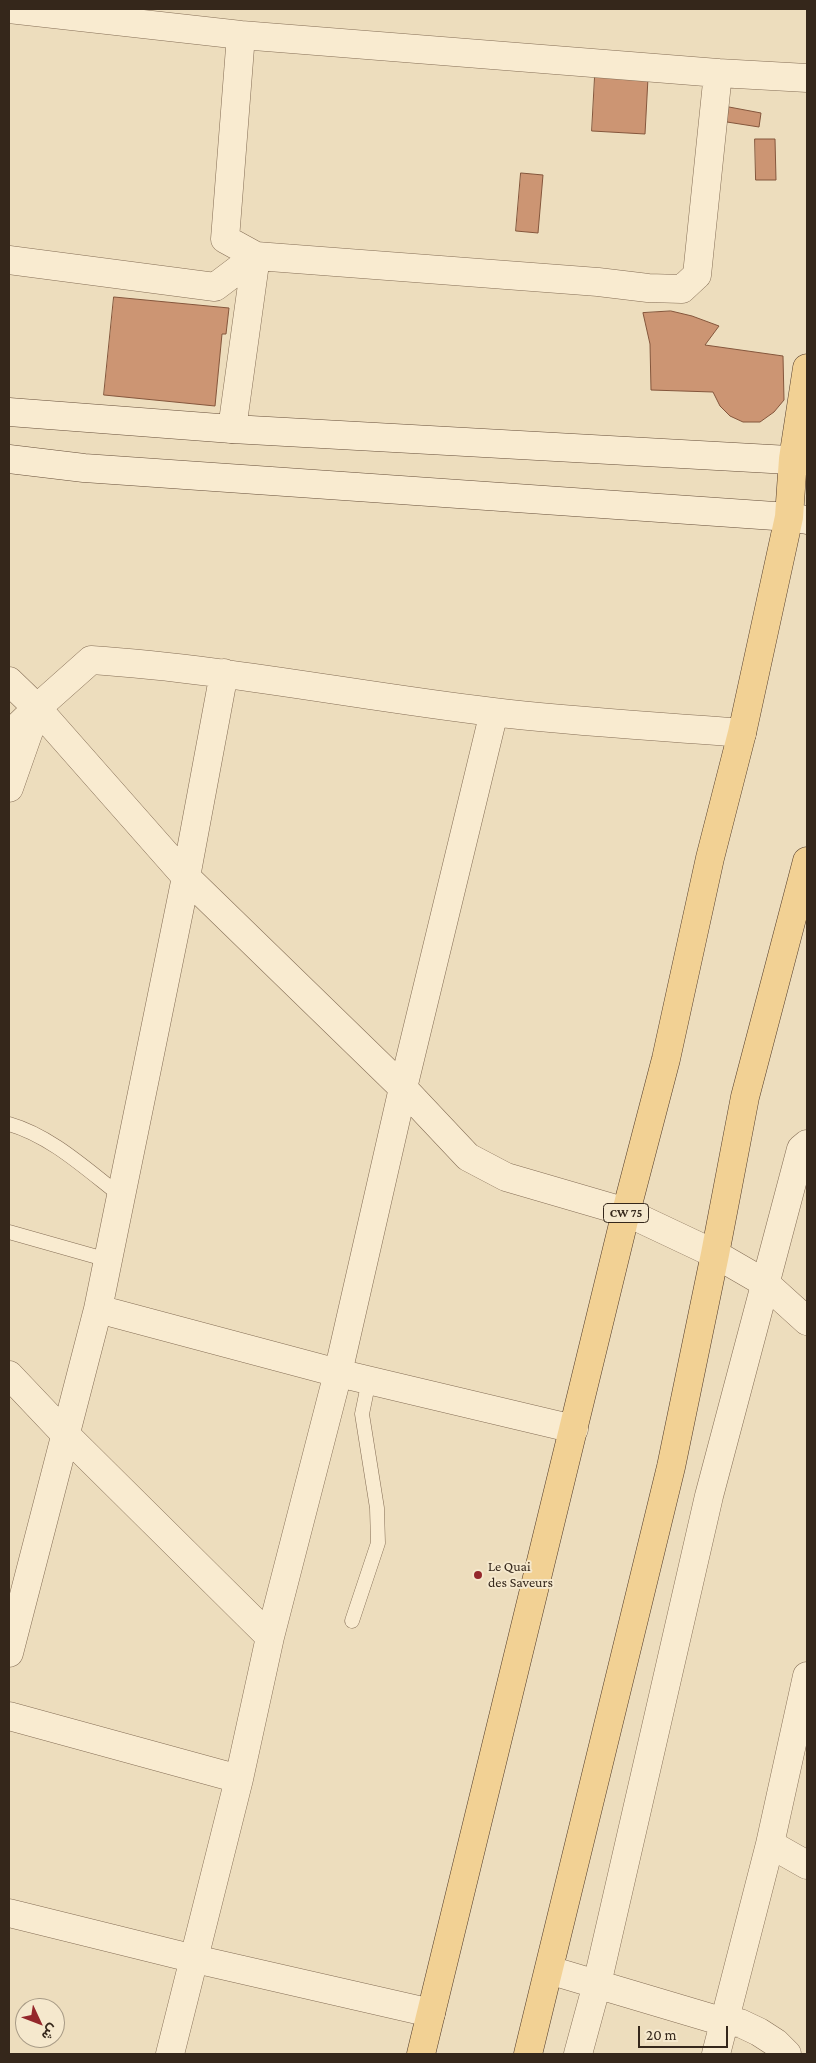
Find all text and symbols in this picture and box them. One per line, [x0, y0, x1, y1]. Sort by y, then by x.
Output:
road number: CW 75 [604, 1204, 648, 1222]
place label: Le Quai des Saveurs [488, 1559, 553, 1591]
marker: Le Quai des Saveurs [472, 1569, 484, 1581]
north arrow [15, 1998, 65, 2048]
scale bar [641, 2016, 731, 2048]
text: ش [39, 2021, 62, 2044]
text: 20 m [646, 2027, 677, 2043]

